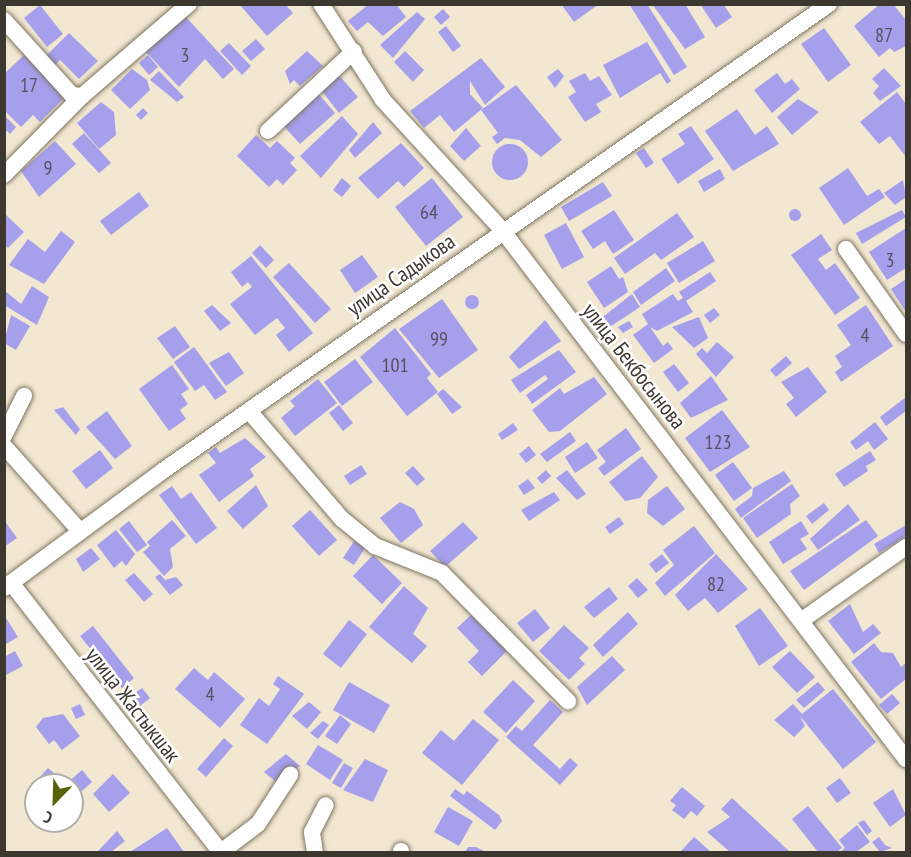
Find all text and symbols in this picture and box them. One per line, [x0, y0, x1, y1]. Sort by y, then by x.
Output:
house number: 87 [875, 23, 893, 47]
house number: 3 [181, 43, 189, 67]
house number: 17 [20, 73, 38, 97]
house number: 9 [44, 156, 52, 180]
house number: 64 [420, 200, 438, 224]
street label: улица Садыкова [342, 228, 460, 322]
house number: 3 [886, 248, 894, 272]
street label: улица Бекбосынова [577, 298, 691, 434]
house number: 4 [861, 323, 869, 347]
house number: 99 [430, 327, 448, 351]
house number: 101 [382, 353, 408, 377]
house number: 123 [705, 430, 731, 454]
house number: 82 [707, 572, 725, 596]
street label: улица Жастыкшак [80, 642, 186, 768]
house number: 4 [206, 682, 214, 706]
north arrow [24, 773, 84, 833]
text: С [40, 807, 55, 828]

